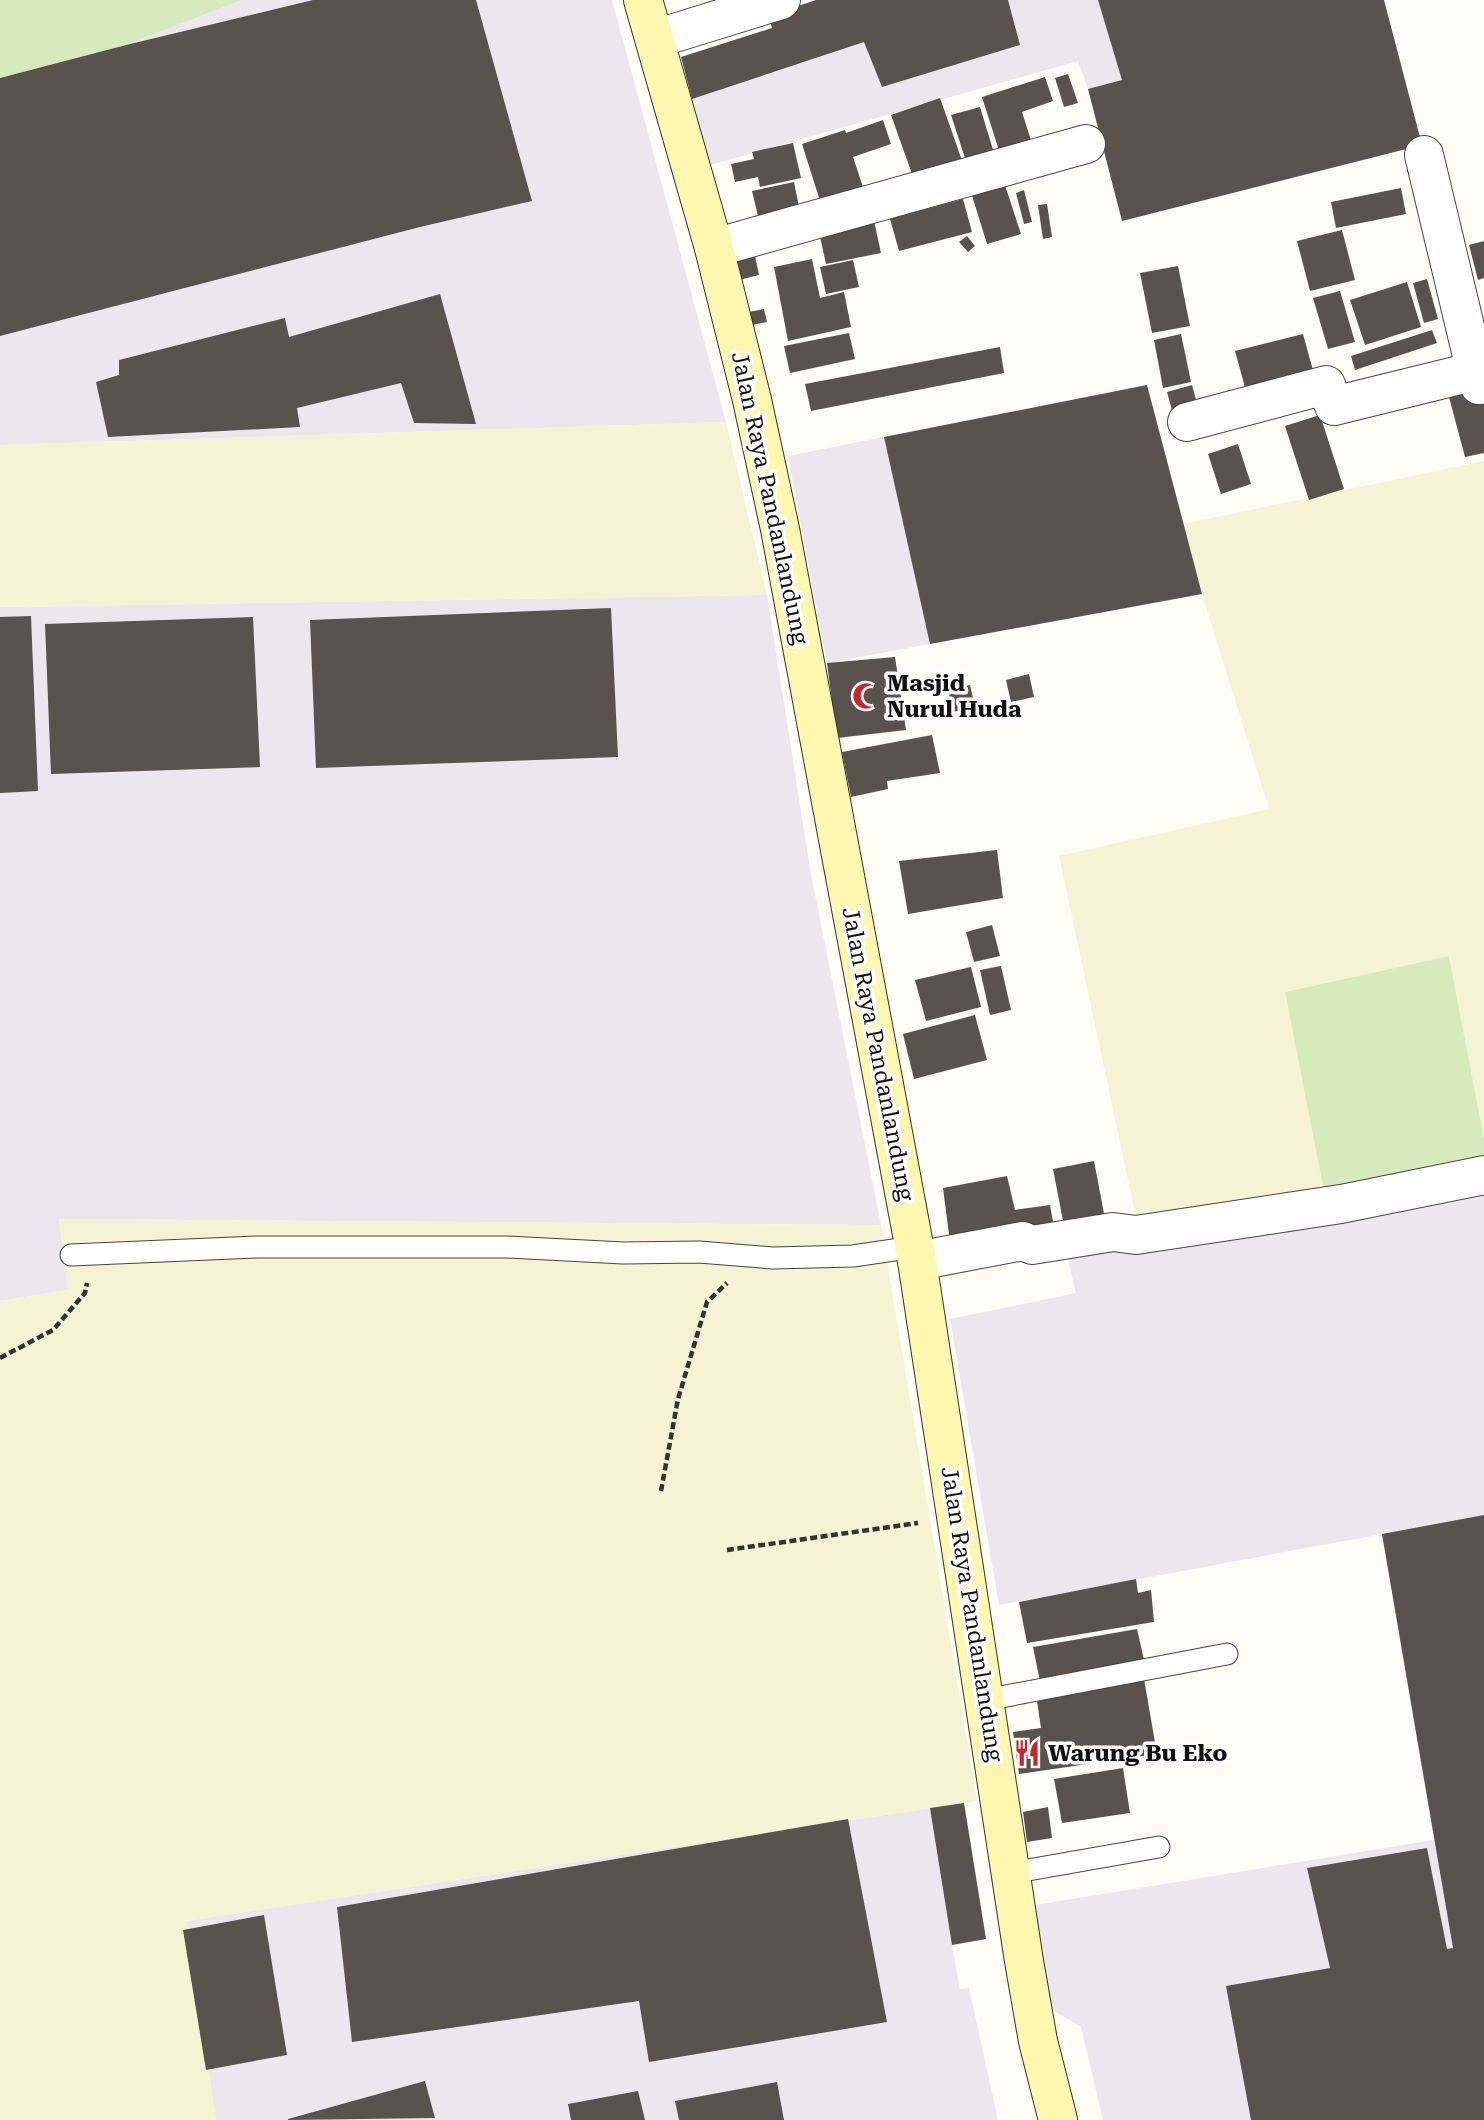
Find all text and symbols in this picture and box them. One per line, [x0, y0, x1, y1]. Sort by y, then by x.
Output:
street label: Jalan Raya Pandanlandung [726, 349, 814, 647]
place label: Masjid Nurul Huda [887, 670, 1022, 723]
mosque icon: Masjid Nurul Huda [851, 681, 881, 711]
street label: Jalan Raya Pandanlandung [836, 905, 920, 1203]
street label: Jalan Raya Pandanlandung [935, 1464, 1009, 1764]
restaurant icon: Warung Bu Eko [1012, 1738, 1042, 1768]
place label: Warung Bu Eko [1048, 1740, 1228, 1767]

